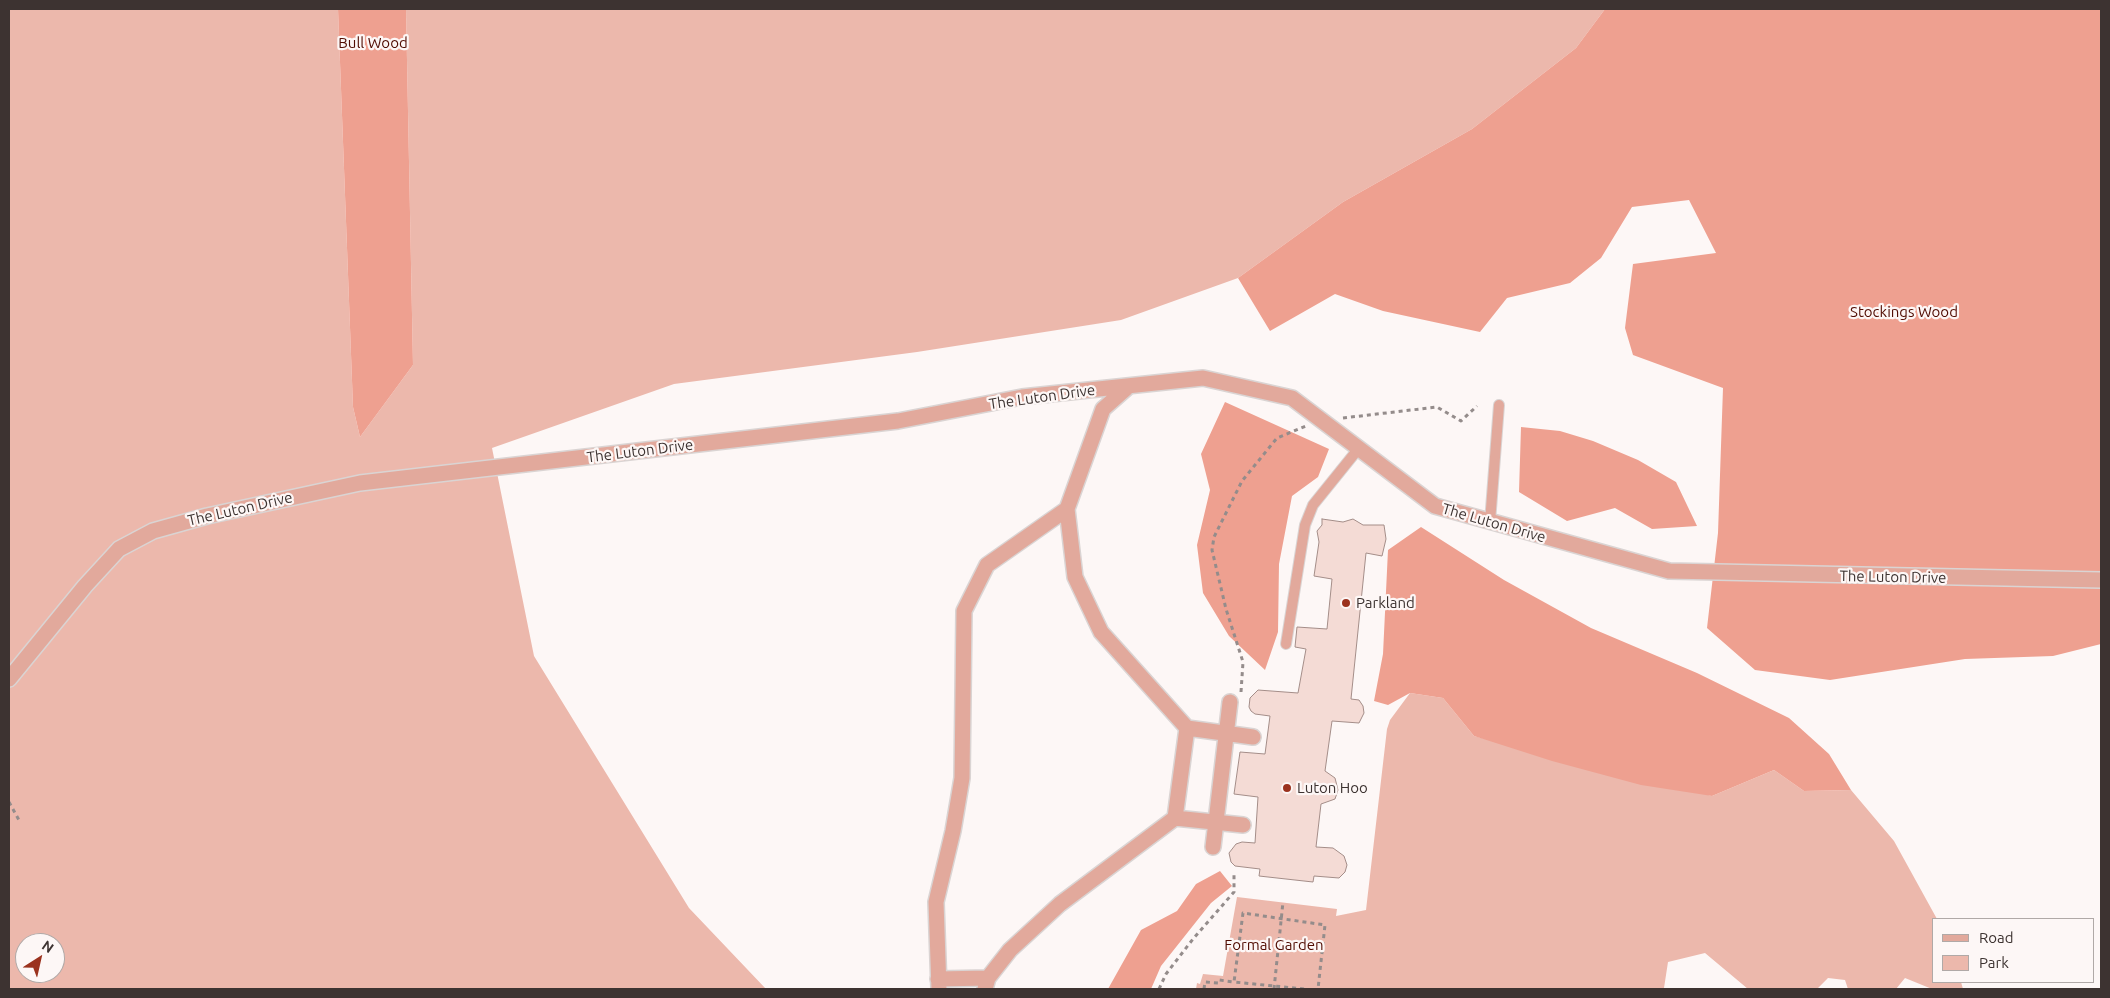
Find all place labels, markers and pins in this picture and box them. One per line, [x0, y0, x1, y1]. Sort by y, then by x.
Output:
place label: Parkland [1356, 594, 1415, 612]
marker: Parkland [1340, 597, 1352, 609]
place label: Luton Hoo [1297, 779, 1368, 797]
marker: Luton Hoo [1281, 782, 1293, 794]

